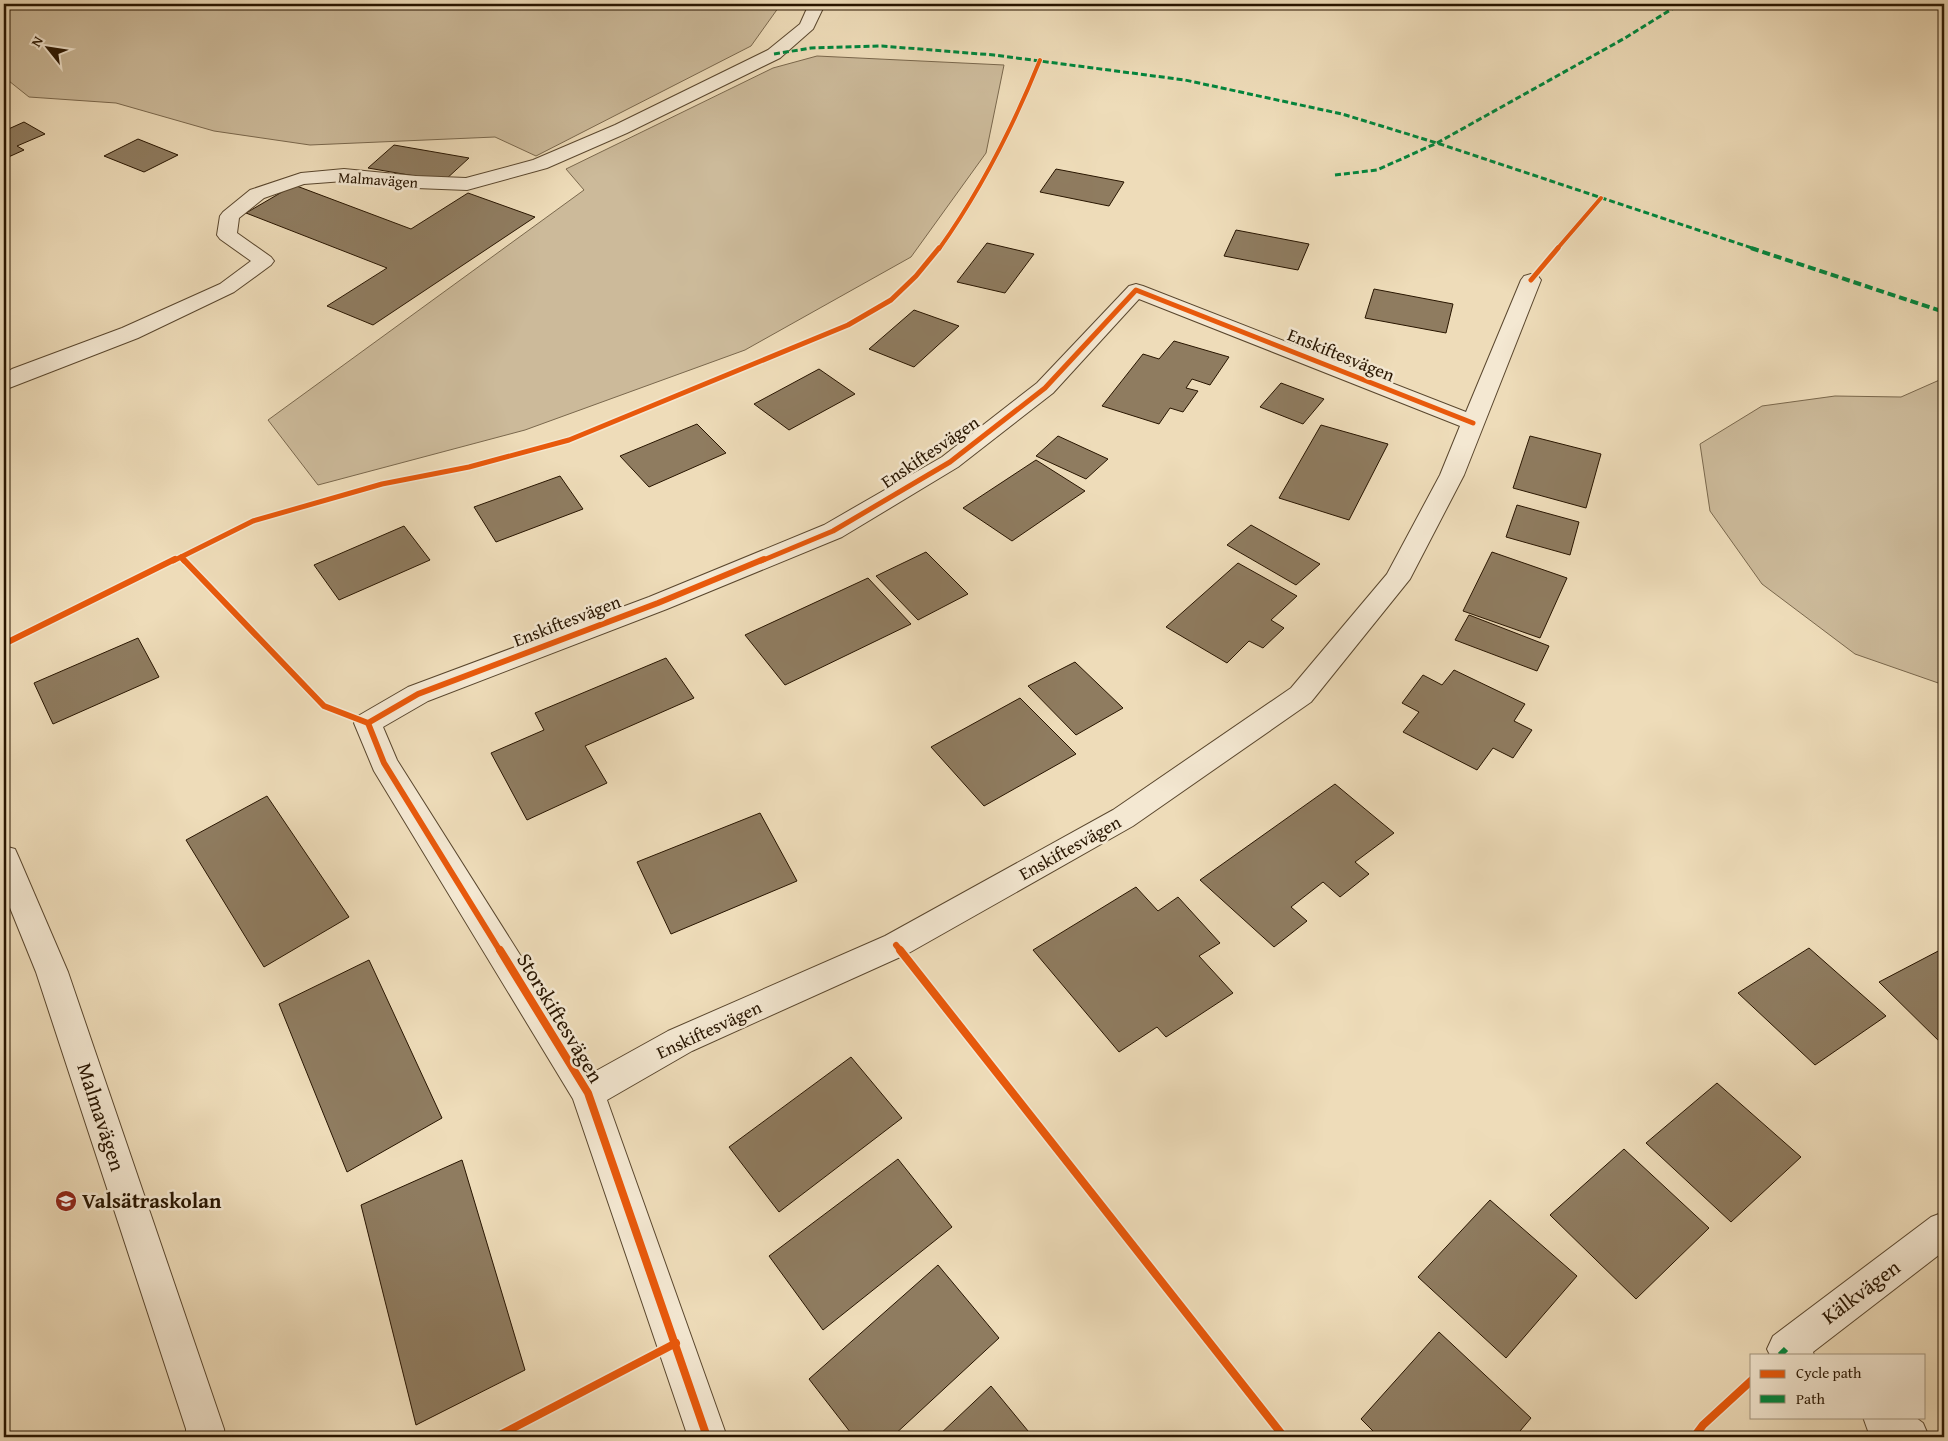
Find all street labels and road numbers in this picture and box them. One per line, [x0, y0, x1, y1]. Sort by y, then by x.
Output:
street label: Malmavägen [337, 166, 419, 193]
street label: Enskiftesvägen [1284, 321, 1399, 388]
street label: Enskiftesvägen [875, 409, 984, 494]
street label: Enskiftesvägen [509, 588, 625, 653]
street label: Enskiftesvägen [1014, 808, 1126, 887]
street label: Storskiftesvägen [509, 947, 612, 1089]
street label: Enskiftesvägen [652, 993, 766, 1066]
street label: Malmavägen [69, 1059, 134, 1175]
street label: Kälkvägen [1815, 1252, 1907, 1331]

